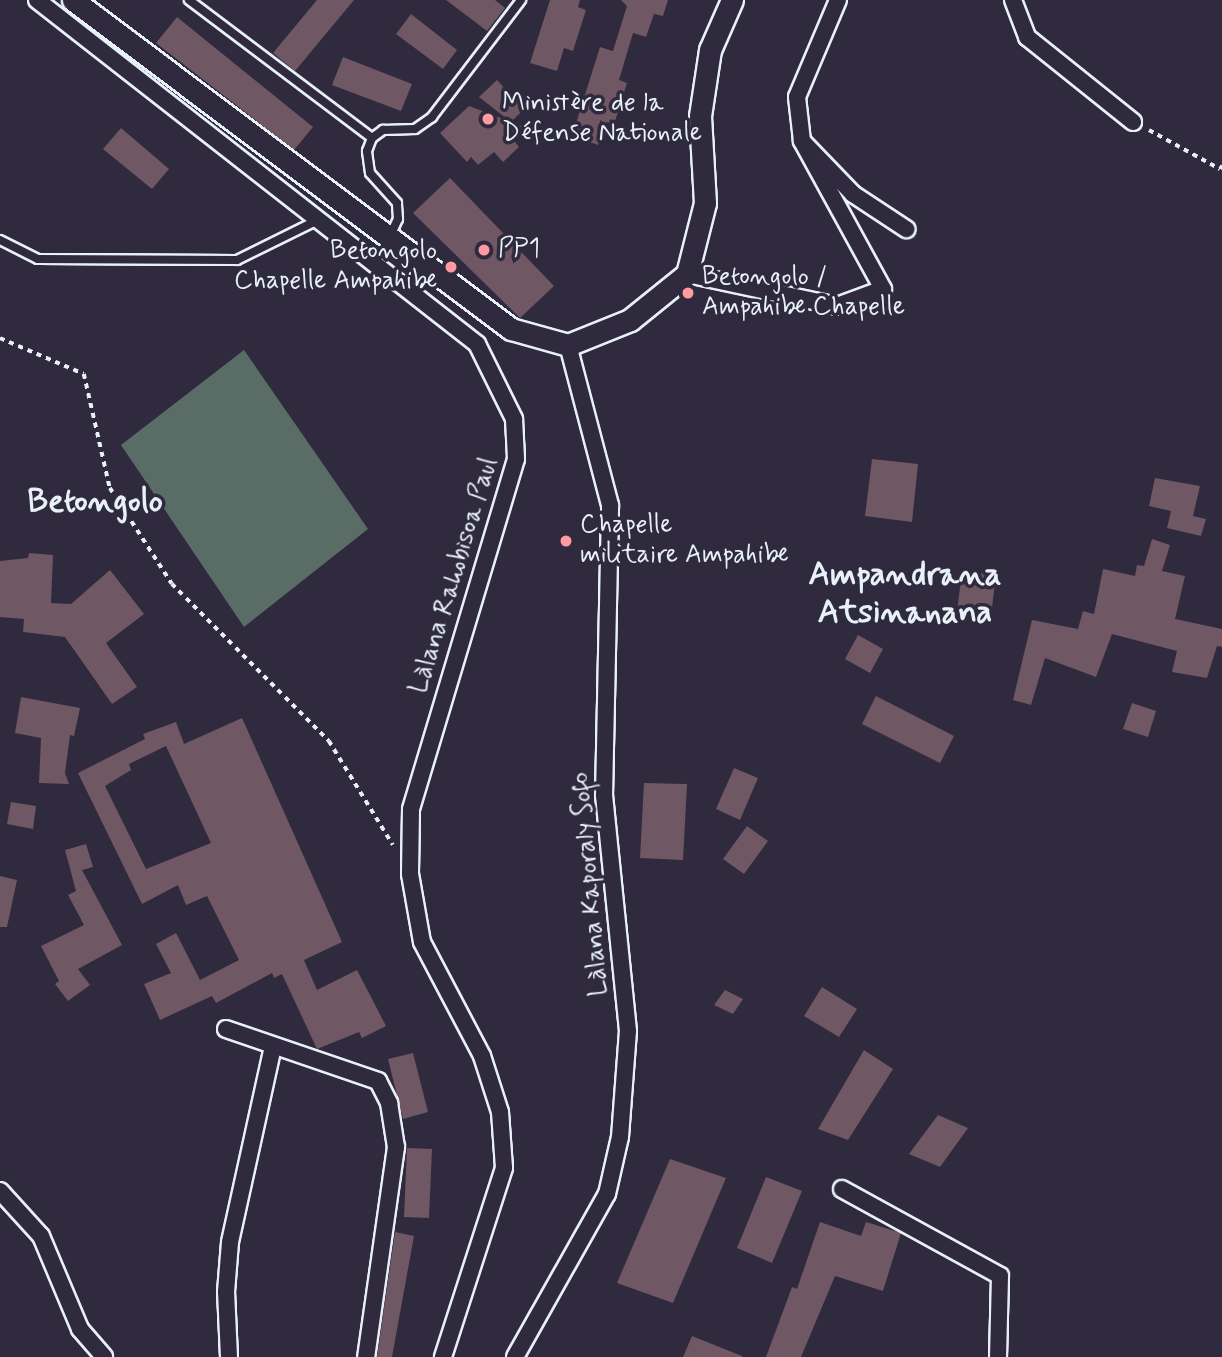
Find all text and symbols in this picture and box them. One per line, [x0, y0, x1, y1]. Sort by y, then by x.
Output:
place label: Ministère de la Défense Nationale [502, 88, 701, 150]
marker: Ministère de la Défense Nationale [480, 111, 496, 127]
place label: PP1 [498, 234, 540, 266]
place label: Betongolo Chapelle Ampahibe [234, 236, 437, 298]
marker: PP1 [476, 242, 492, 258]
marker: Betongolo Chapelle Ampahibe [443, 259, 459, 275]
place label: Betongolo / Ampahibe Chapelle [702, 262, 905, 324]
marker: Betongolo / Ampahibe Chapelle [680, 285, 696, 301]
street label: Làlana Rahobisoa Paul [405, 457, 505, 695]
district label: Betongolo [27, 483, 163, 523]
place label: Chapelle militaire Ampahibe [580, 510, 789, 572]
marker: Chapelle militaire Ampahibe [558, 533, 574, 549]
district label: Ampandrana Atsinanana [808, 556, 1002, 634]
street label: Làlana Kaporaly Sofo [565, 766, 617, 1002]

